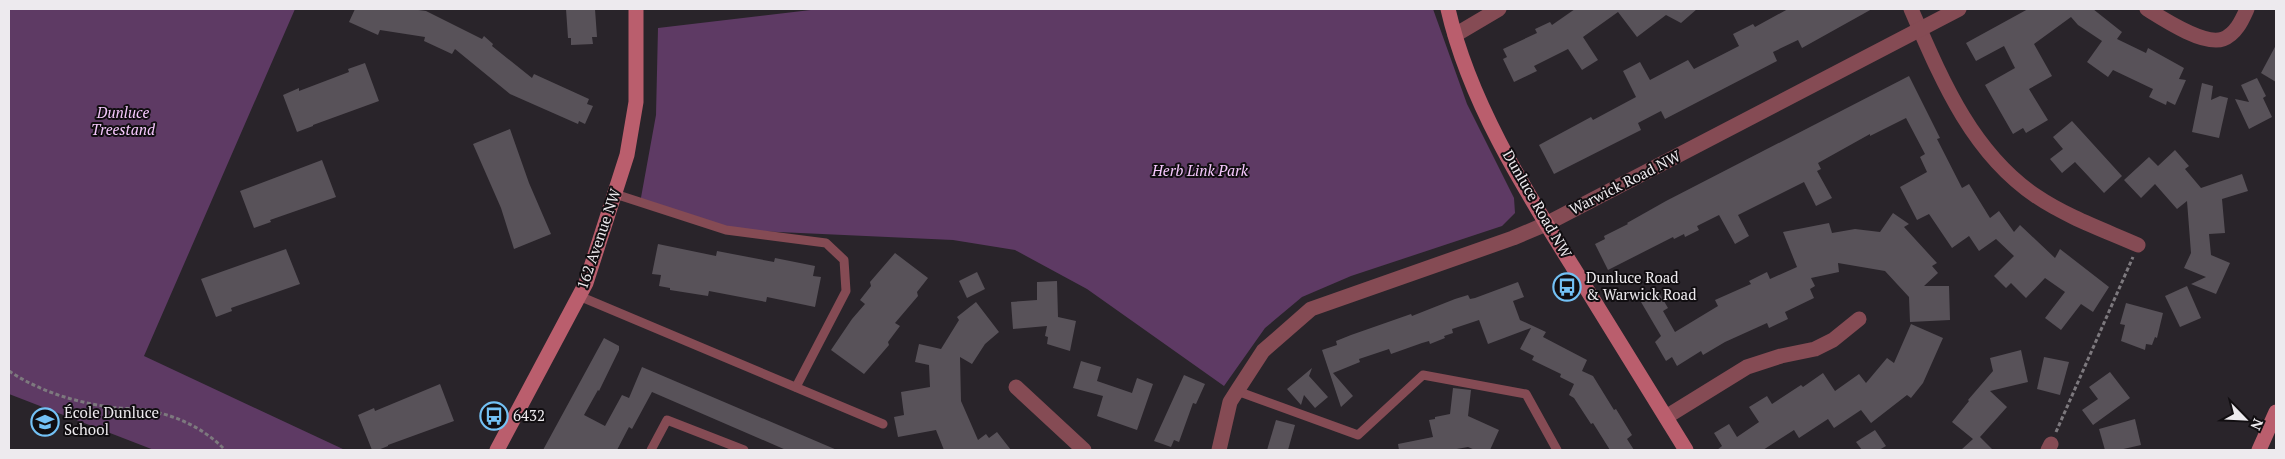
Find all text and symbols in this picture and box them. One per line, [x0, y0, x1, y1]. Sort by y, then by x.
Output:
park label: Dunluce Treestand [91, 102, 156, 139]
street label: Warwick Road NW [1565, 145, 1685, 219]
street label: Dunluce Road NW [1499, 146, 1577, 262]
park label: Herb Link Park [1151, 160, 1249, 180]
street label: 162 Avenue NW [571, 185, 625, 292]
place label: Dunluce Road & Warwick Road [1586, 267, 1697, 304]
bus stop icon: Dunluce Road & Warwick Road [1552, 272, 1582, 302]
north arrow [2220, 394, 2270, 444]
bus stop icon: 6432 [479, 401, 509, 431]
place label: École Dunluce School [64, 402, 159, 439]
place label: 6432 [513, 405, 545, 425]
school or university icon: École Dunluce School [30, 407, 60, 437]
text: N [2246, 416, 2268, 434]

